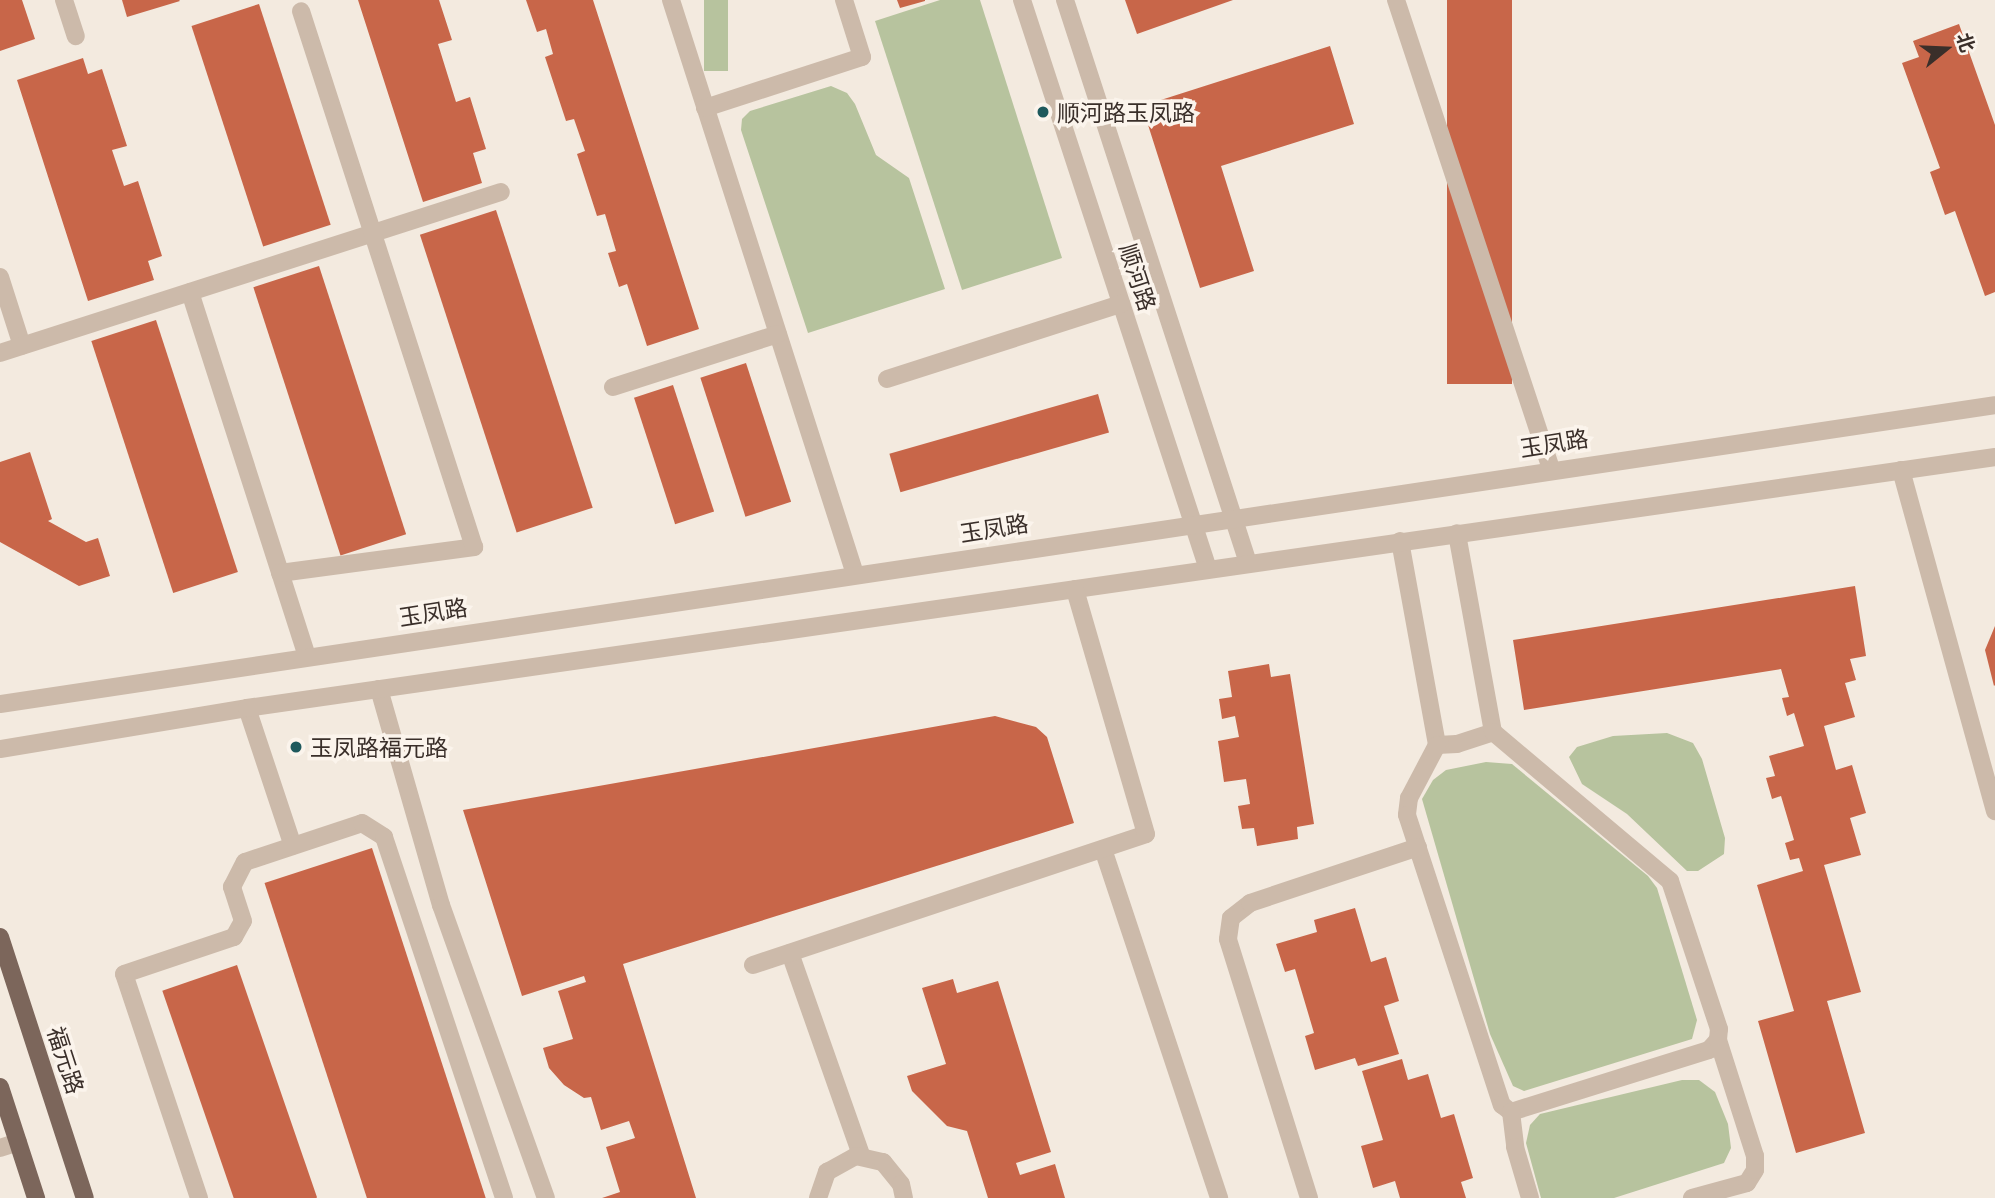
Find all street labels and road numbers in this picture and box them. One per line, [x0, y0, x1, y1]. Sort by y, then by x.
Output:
street label: 顺河路 [1114, 240, 1162, 314]
street label: 玉凤路 [1518, 424, 1590, 462]
street label: 玉凤路 [958, 509, 1030, 547]
street label: 玉凤路 [397, 593, 469, 631]
street label: 福元路 [42, 1023, 90, 1097]

